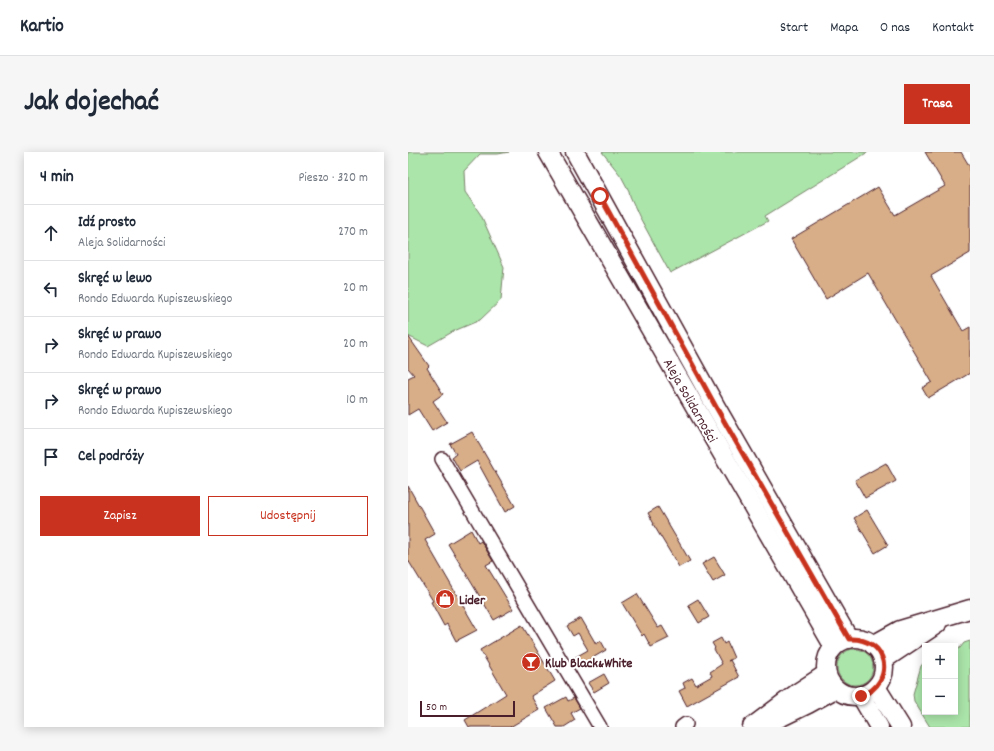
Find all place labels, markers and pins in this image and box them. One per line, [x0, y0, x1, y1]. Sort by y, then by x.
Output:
shop icon: Lider [434, 588, 456, 610]
place label: Lider [459, 591, 486, 611]
bar icon: Klub Black&White [520, 651, 542, 673]
place label: Klub Black&White [545, 654, 633, 674]

